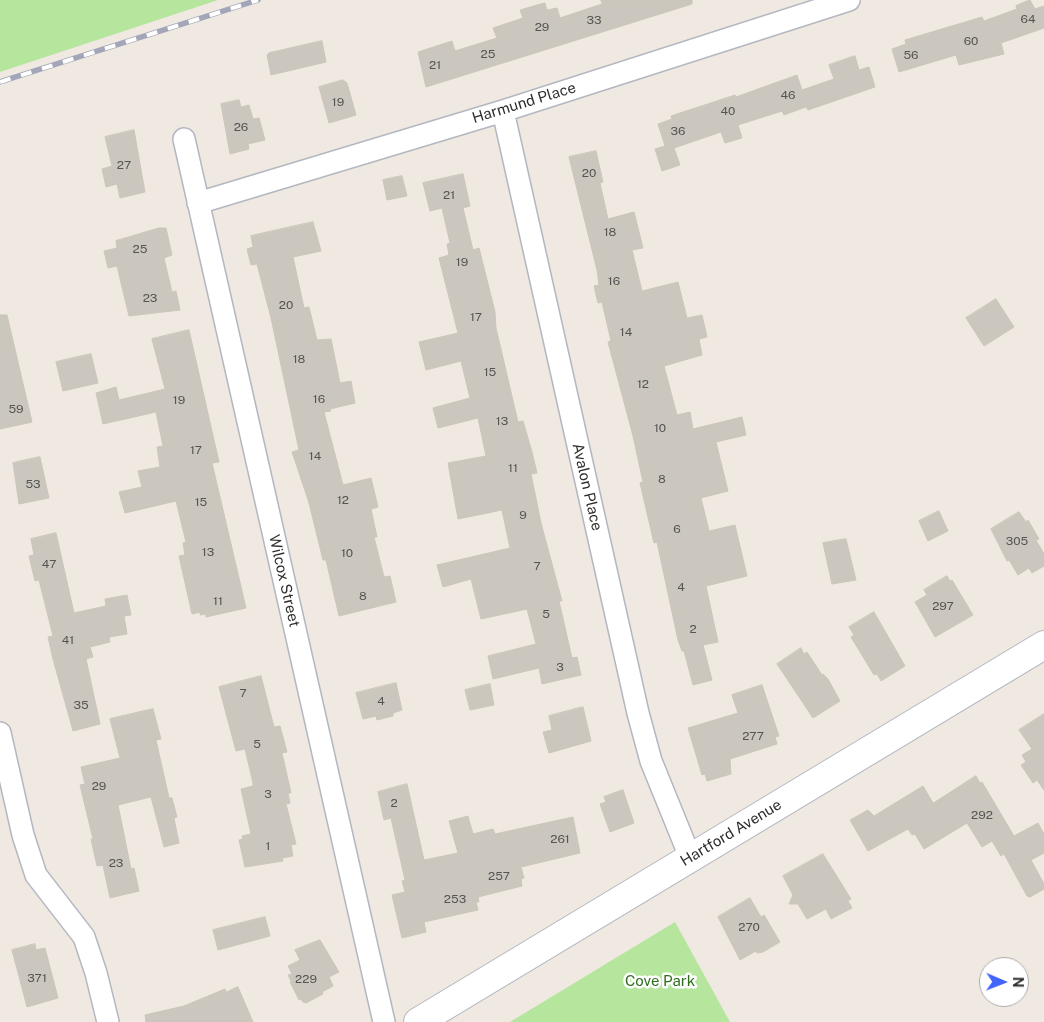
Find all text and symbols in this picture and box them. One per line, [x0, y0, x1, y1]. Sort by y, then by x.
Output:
house number: 64 [1021, 12, 1035, 26]
house number: 33 [586, 13, 602, 27]
house number: 29 [535, 20, 549, 34]
house number: 60 [964, 34, 978, 48]
house number: 25 [481, 47, 495, 61]
house number: 56 [903, 48, 919, 62]
house number: 21 [429, 58, 441, 72]
street label: Harmund Place [470, 79, 578, 127]
house number: 46 [780, 88, 796, 102]
house number: 19 [332, 95, 344, 109]
house number: 40 [721, 104, 735, 118]
house number: 26 [234, 120, 248, 134]
house number: 36 [671, 124, 685, 138]
house number: 27 [117, 158, 131, 172]
house number: 20 [582, 166, 596, 180]
house number: 21 [443, 188, 455, 202]
house number: 18 [604, 225, 616, 239]
house number: 25 [133, 242, 147, 256]
house number: 19 [456, 255, 468, 269]
house number: 16 [608, 274, 620, 288]
house number: 23 [143, 291, 157, 305]
house number: 20 [279, 298, 293, 312]
house number: 17 [470, 310, 482, 324]
house number: 14 [620, 325, 632, 339]
house number: 18 [293, 352, 305, 366]
house number: 15 [484, 365, 496, 379]
house number: 12 [637, 377, 649, 391]
house number: 16 [313, 392, 325, 406]
house number: 19 [173, 393, 185, 407]
house number: 59 [8, 402, 24, 416]
house number: 13 [496, 414, 508, 428]
house number: 10 [654, 421, 666, 435]
street label: Avalon Place [568, 441, 606, 533]
house number: 17 [190, 443, 202, 457]
house number: 14 [309, 449, 321, 463]
house number: 11 [508, 461, 518, 475]
house number: 8 [658, 472, 666, 486]
house number: 53 [25, 477, 41, 491]
house number: 12 [337, 493, 349, 507]
house number: 15 [195, 495, 207, 509]
house number: 9 [519, 508, 527, 522]
house number: 6 [673, 522, 681, 536]
street label: Wilcox Street [265, 533, 303, 629]
house number: 305 [1006, 534, 1028, 548]
house number: 13 [202, 545, 214, 559]
house number: 10 [341, 546, 353, 560]
house number: 47 [42, 557, 56, 571]
house number: 7 [533, 559, 541, 573]
house number: 4 [677, 580, 685, 594]
house number: 8 [359, 589, 367, 603]
house number: 11 [213, 594, 223, 608]
house number: 297 [932, 599, 954, 613]
house number: 5 [542, 607, 550, 621]
house number: 2 [689, 622, 697, 636]
house number: 41 [62, 633, 74, 647]
house number: 3 [556, 660, 564, 674]
house number: 7 [239, 686, 247, 700]
house number: 4 [377, 694, 385, 708]
house number: 35 [73, 698, 89, 712]
house number: 277 [742, 729, 764, 743]
house number: 5 [253, 737, 261, 751]
house number: 29 [92, 779, 106, 793]
house number: 3 [264, 787, 272, 801]
house number: 2 [390, 796, 398, 810]
street label: Hartford Avenue [677, 796, 785, 870]
house number: 292 [971, 808, 993, 822]
house number: 261 [550, 832, 570, 846]
house number: 1 [266, 839, 270, 853]
house number: 23 [109, 856, 123, 870]
house number: 257 [488, 869, 510, 883]
house number: 253 [444, 892, 466, 906]
house number: 270 [738, 920, 760, 934]
north arrow [979, 957, 1029, 1007]
house number: 371 [27, 971, 47, 985]
house number: 229 [295, 972, 317, 986]
park label: Cove Park [625, 972, 695, 990]
text: N [1010, 977, 1026, 988]

